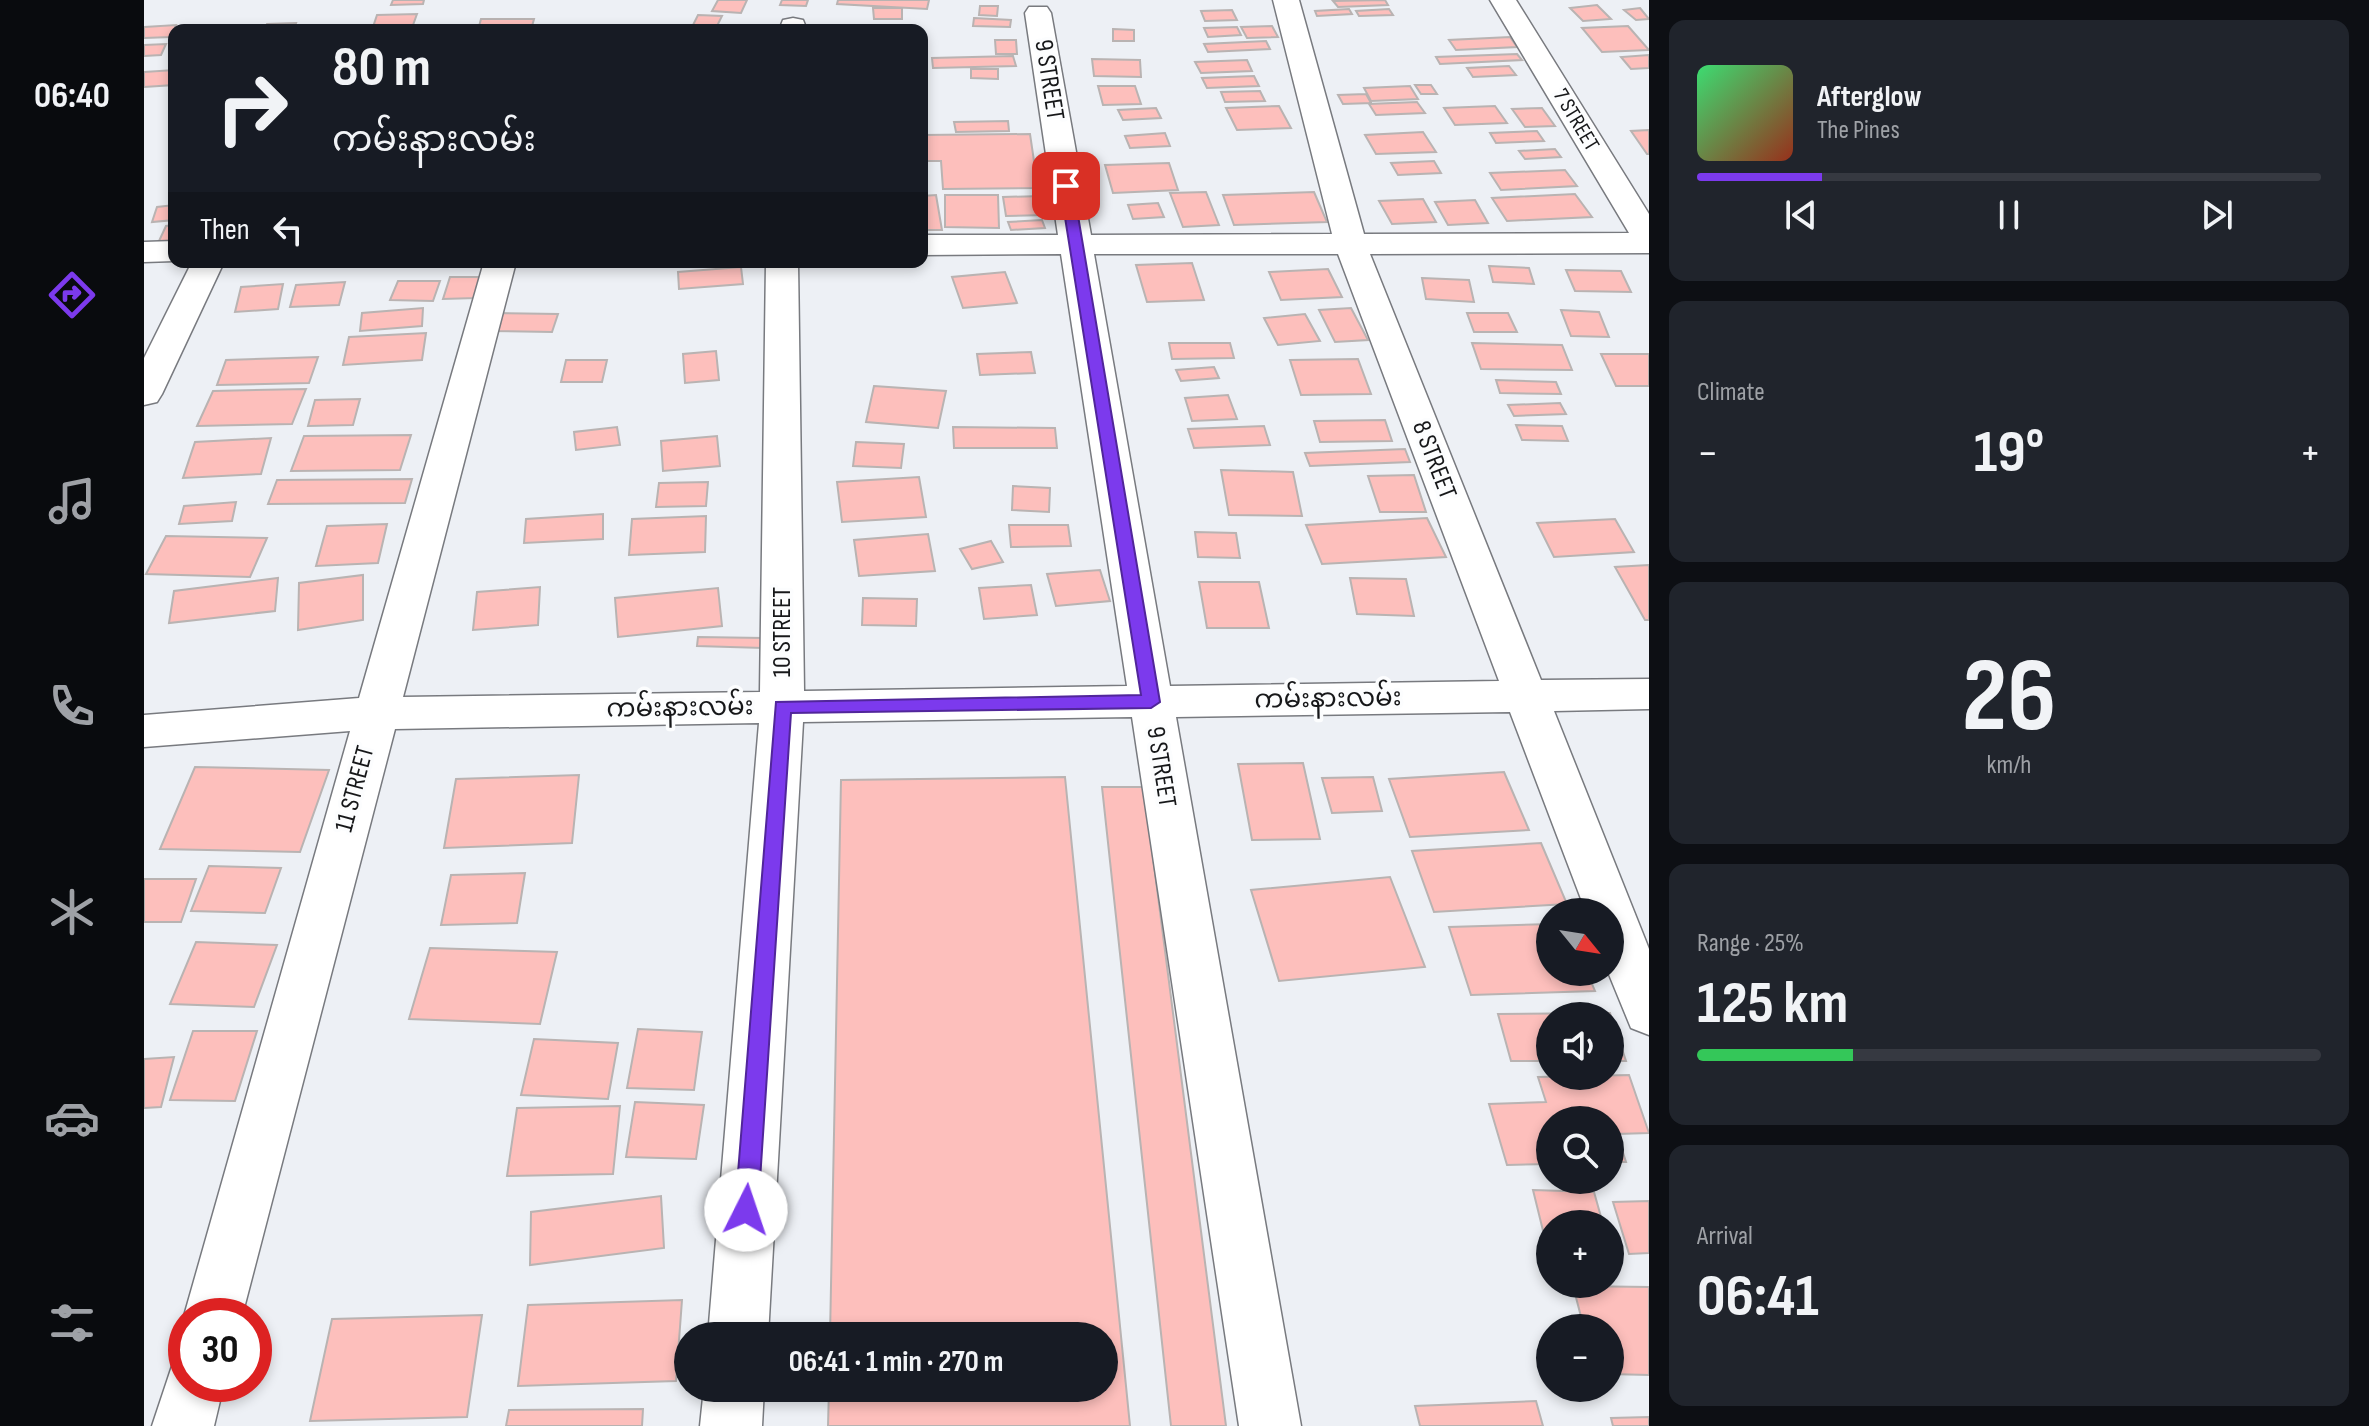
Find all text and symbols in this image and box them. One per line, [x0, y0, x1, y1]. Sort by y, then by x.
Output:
text: 80 m [332, 35, 431, 102]
street label: 9 STREET [1027, 37, 1071, 123]
icon: right [200, 56, 304, 160]
text: 06:40 [34, 75, 110, 118]
text: Afterglow [1817, 79, 1922, 115]
street label: 7 STREET [1547, 84, 1605, 156]
text: The Pines [1817, 115, 1900, 146]
text: ကမ်းနားလမ်း [332, 119, 536, 162]
pin [1032, 152, 1100, 220]
icon: arrive [1044, 164, 1088, 208]
icon: previous [1779, 193, 1823, 237]
icon: pause [1987, 193, 2031, 237]
icon: next [2195, 193, 2239, 237]
icon: left [266, 208, 310, 252]
text: Then [200, 212, 250, 248]
icon: directions [44, 267, 100, 323]
text: Climate [1697, 377, 1765, 408]
street label: 8 STREET [1405, 417, 1463, 503]
text: 19° [1974, 417, 2044, 489]
text: − [1697, 427, 1719, 480]
text: + [2299, 427, 2321, 480]
icon: music [44, 473, 100, 529]
street label: 10 STREET [767, 587, 798, 677]
text: 26 [1962, 635, 2056, 760]
icon: phone [44, 678, 100, 734]
street label: ကမ်းနားလမ်း [1254, 679, 1402, 720]
street label: ကမ်းနားလမ်း [606, 688, 754, 729]
street label: 9 STREET [1139, 724, 1183, 810]
street label: 11 STREET [329, 743, 381, 835]
text: km/h [1987, 750, 2031, 781]
icon: climate [44, 884, 100, 940]
north arrow [1536, 898, 1624, 986]
map controls [1536, 898, 1624, 1402]
text: Range · 25% [1697, 928, 1804, 959]
text: 125 km [1697, 968, 1848, 1040]
button: sound [1536, 1002, 1624, 1090]
icon: car [44, 1090, 100, 1146]
button: search [1536, 1106, 1624, 1194]
position arrow [704, 1168, 788, 1252]
button: + [1536, 1210, 1624, 1298]
text: Arrival [1697, 1221, 1753, 1252]
text: 06:41 [1697, 1261, 1819, 1333]
icon: filters [44, 1295, 100, 1351]
speed limit sign: 30 [168, 1298, 272, 1402]
button: − [1536, 1314, 1624, 1402]
text: 06:41 · 1 min · 270 m [789, 1344, 1003, 1380]

